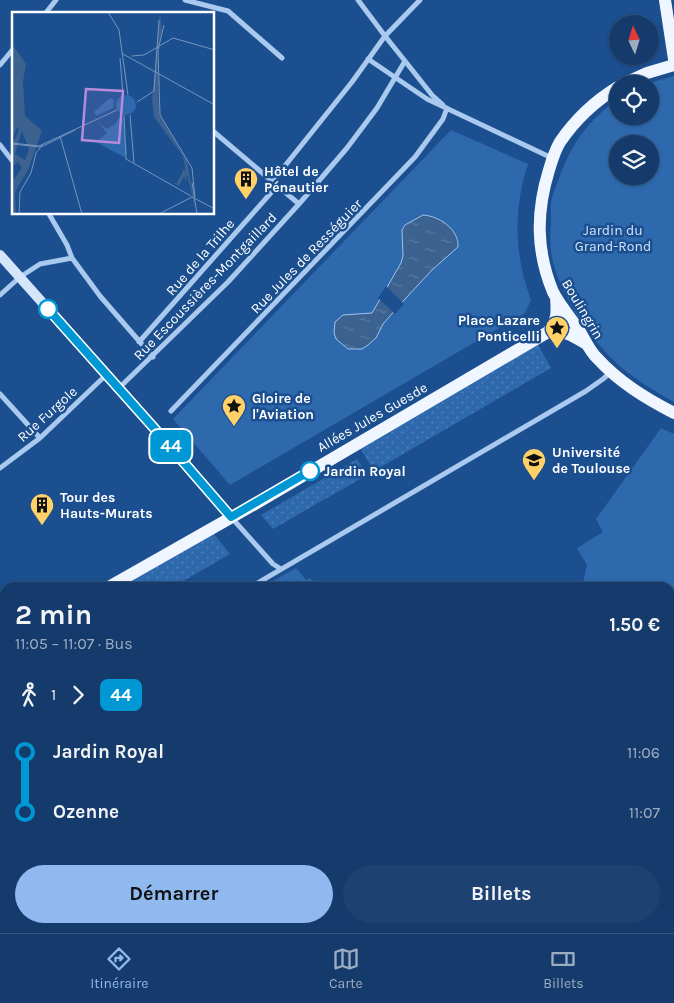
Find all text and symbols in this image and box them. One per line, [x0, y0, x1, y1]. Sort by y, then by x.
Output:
inset map [12, 12, 215, 215]
north arrow [609, 15, 659, 65]
map controls [609, 15, 659, 185]
button: locate [609, 75, 659, 125]
button: layers [609, 135, 659, 185]
place label: Hôtel de Pénautier [264, 163, 329, 196]
building icon: Hôtel de Pénautier [233, 166, 259, 200]
street label: Rue Jules de Rességuier [247, 195, 366, 317]
street label: Rue Escoussières-Montgaillard [130, 209, 280, 364]
street label: Rue de la Trilhe [162, 215, 238, 299]
park label: Jardin du Grand-Rond [575, 222, 651, 255]
street label: Boulingrin [558, 276, 607, 342]
unlabelled marker [38, 299, 58, 319]
place label: Place Lazare Ponticelli [458, 312, 540, 345]
place icon: Place Lazare Ponticelli [544, 315, 570, 349]
street label: Allées Jules Guesde [314, 379, 430, 456]
street label: Rue Furgole [14, 383, 81, 446]
place label: Gloire de l'Aviation [252, 390, 314, 423]
place icon: Gloire de l'Aviation [221, 393, 247, 427]
line badge: 44 [148, 430, 194, 462]
text: 44 [160, 435, 182, 457]
place label: Université de Toulouse [552, 444, 630, 477]
school or university icon: Université de Toulouse [521, 447, 547, 481]
marker: Jardin Royal [300, 461, 320, 481]
place label: Jardin Royal [324, 463, 406, 480]
place label: Tour des Hauts-Murats [60, 489, 153, 522]
building icon: Tour des Hauts-Murats [29, 492, 55, 526]
text: 2 min [15, 598, 92, 631]
text: 1.50 € [609, 614, 660, 636]
text: 11:05 – 11:07 · Bus [15, 634, 133, 653]
icon: walk [15, 681, 43, 709]
icon: forward [64, 681, 92, 709]
text: 44 [110, 684, 132, 706]
text: 1 [51, 685, 56, 704]
text: Jardin Royal [53, 741, 164, 763]
text: 11:06 [627, 743, 660, 762]
text: Ozenne [53, 801, 119, 823]
text: 11:07 [629, 803, 660, 822]
button: Démarrer [15, 865, 333, 923]
button: Billets [343, 865, 660, 923]
tab: Itinéraire [90, 945, 148, 992]
tab: Carte [329, 945, 363, 992]
tab: Billets [543, 945, 584, 992]

